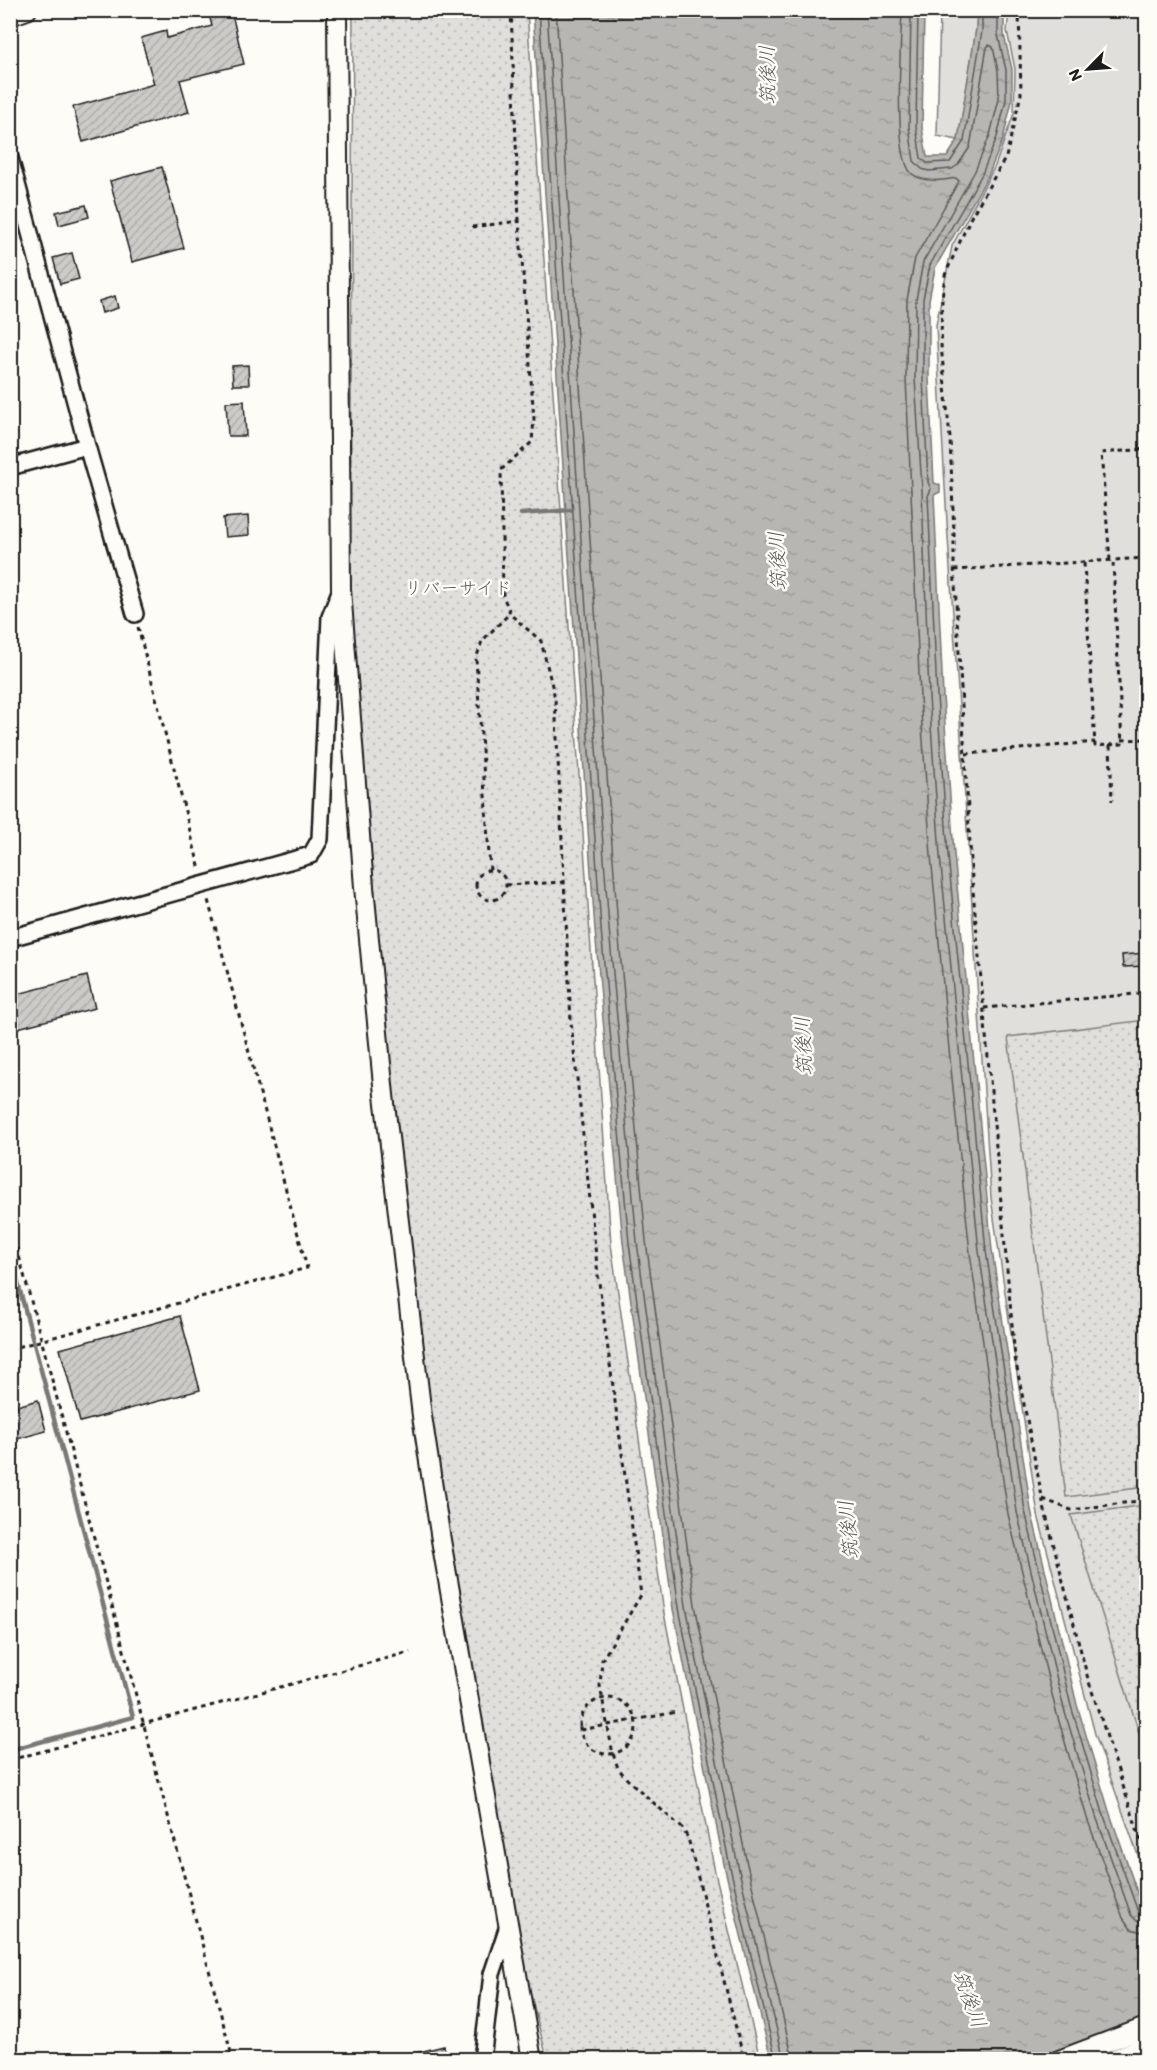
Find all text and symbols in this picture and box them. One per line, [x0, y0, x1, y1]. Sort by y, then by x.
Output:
north arrow [1058, 39, 1118, 99]
water label: 筑後川 [754, 45, 780, 105]
text: N [1064, 66, 1086, 84]
water label: 筑後川 [763, 530, 791, 592]
park label: リバーサイド [404, 577, 512, 599]
water label: 筑後川 [789, 1015, 817, 1077]
water label: 筑後川 [833, 1499, 863, 1561]
water label: 筑後川 [948, 1967, 992, 2031]

